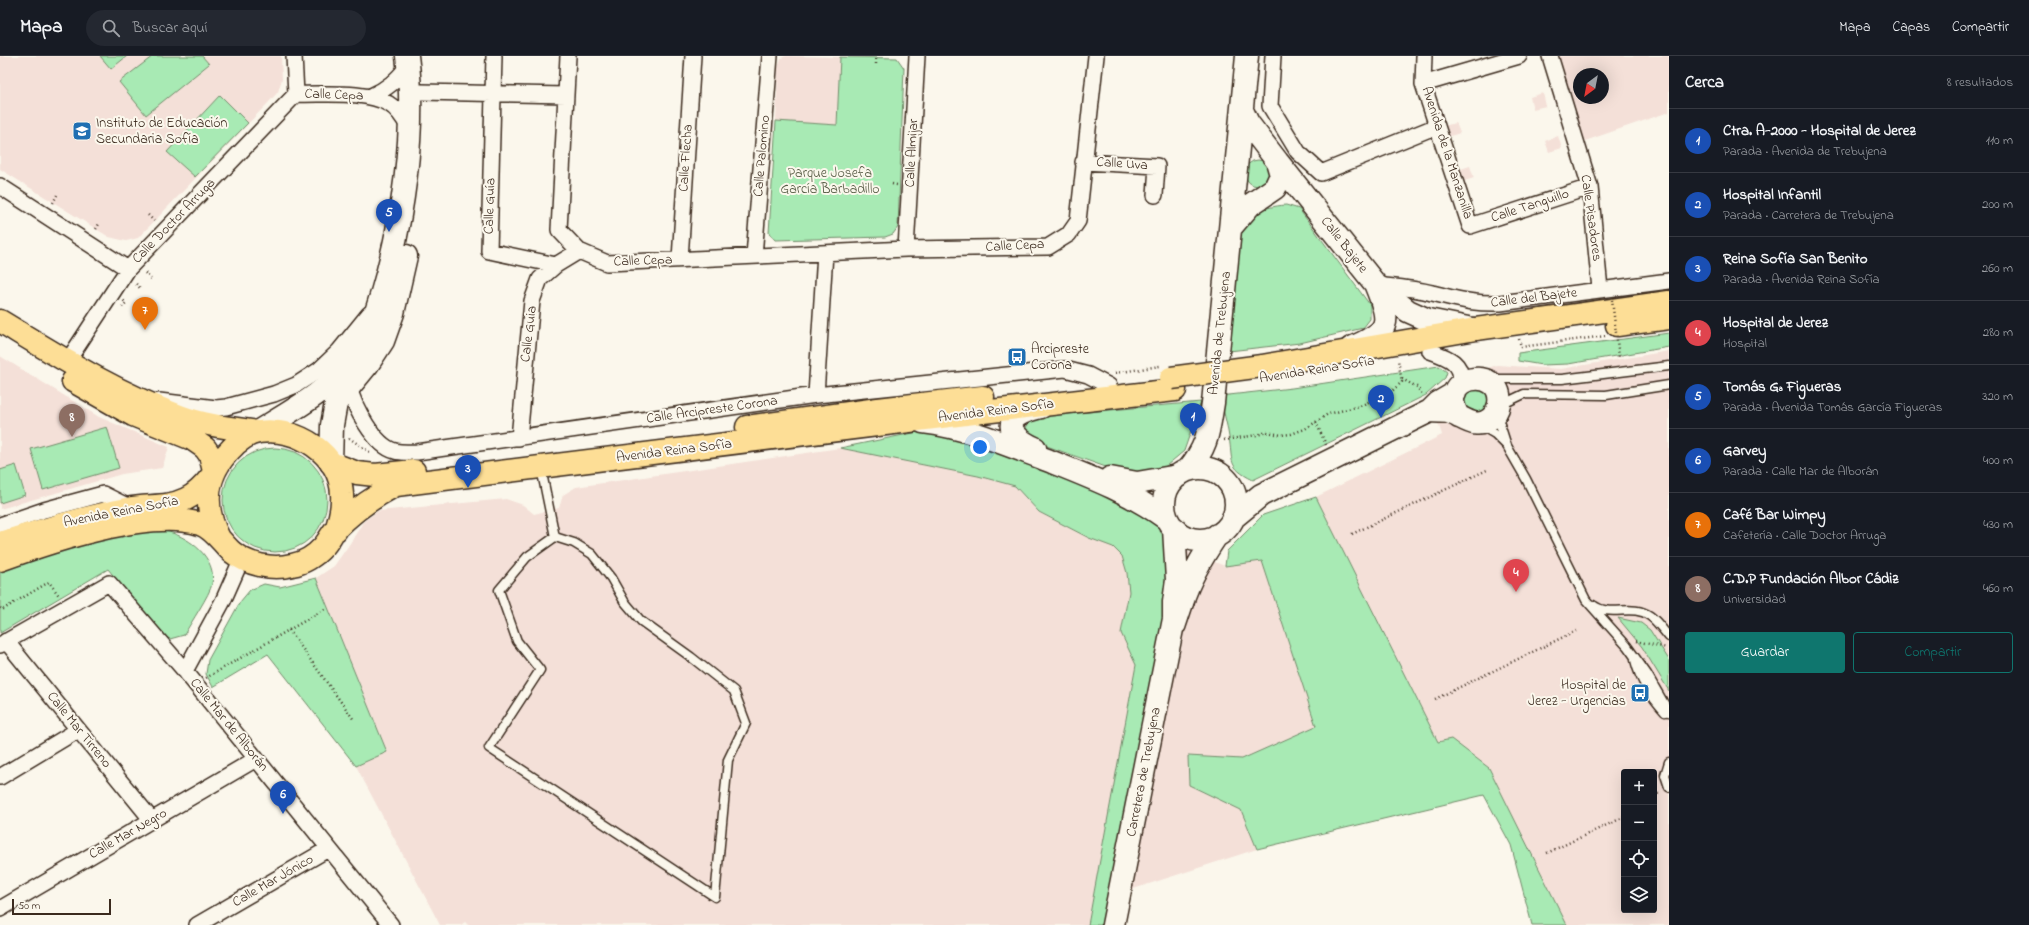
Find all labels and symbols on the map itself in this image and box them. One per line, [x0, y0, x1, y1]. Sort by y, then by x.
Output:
north arrow [1573, 68, 1609, 104]
street label: Calle Cepa [304, 83, 364, 107]
street label: Avenida de la Manzanilla [1416, 84, 1478, 222]
place label: Instituto de Educación Secundaria Sofía [96, 113, 227, 150]
street label: Calle Palomino [748, 114, 776, 198]
street label: Calle Almijar [900, 117, 924, 188]
school or university icon: Instituto de Educación Secundaria Sofía [71, 120, 93, 142]
street label: Calle Flecha [673, 123, 699, 193]
street label: Calle Uva [1096, 152, 1148, 176]
park label: Parque Josefa García Barbadillo [780, 163, 880, 200]
street label: Calle Doctor Arruga [127, 173, 221, 269]
street label: Calle Pisadores [1575, 173, 1607, 263]
street label: Calle Guía [479, 177, 501, 235]
street label: Calle Tanguillo [1488, 184, 1572, 229]
pin: 5 [376, 199, 402, 232]
street label: Calle Bajete [1315, 212, 1373, 278]
street label: Calle Cepa [985, 234, 1045, 258]
street label: Calle Cepa [613, 249, 673, 273]
street label: Avenida de Trebujena [1203, 270, 1237, 396]
street label: Calle del Bajete [1490, 282, 1579, 314]
pin: 7 [132, 297, 158, 330]
street label: Calle Guia [515, 305, 543, 363]
place label: Arcipreste Corona [1031, 339, 1090, 376]
bus stop icon: Arcipreste Corona [1006, 346, 1028, 368]
street label: Avenida Reina Sofía [1258, 351, 1376, 389]
pin: 2 [1368, 385, 1394, 418]
street label: Calle Arcipreste Corona [645, 390, 779, 430]
street label: Avenida Reina Sofía [937, 393, 1055, 429]
pin: 1 [1180, 403, 1206, 436]
pin: 8 [59, 404, 85, 437]
street label: Avenida Reina Sofía [615, 433, 733, 469]
your location [970, 437, 990, 457]
pin: 3 [455, 455, 481, 488]
street label: Avenida Reina Sofía [62, 491, 180, 533]
pin: 4 [1503, 559, 1529, 592]
street label: Calle Mar de Alborán [185, 674, 273, 776]
place label: Hospital de Jerez - Urgencias [1528, 675, 1627, 713]
bus stop icon: Hospital de Jerez - Urgencias [1629, 682, 1651, 704]
street label: Calle Mar Tirreno [41, 687, 117, 773]
street label: Carretera de Trebujena [1121, 705, 1167, 839]
pin: 6 [270, 781, 296, 814]
street label: Calle Mar Negro [85, 803, 172, 866]
street label: Calle Mar Jónico [228, 849, 318, 913]
scale bar [12, 897, 111, 916]

